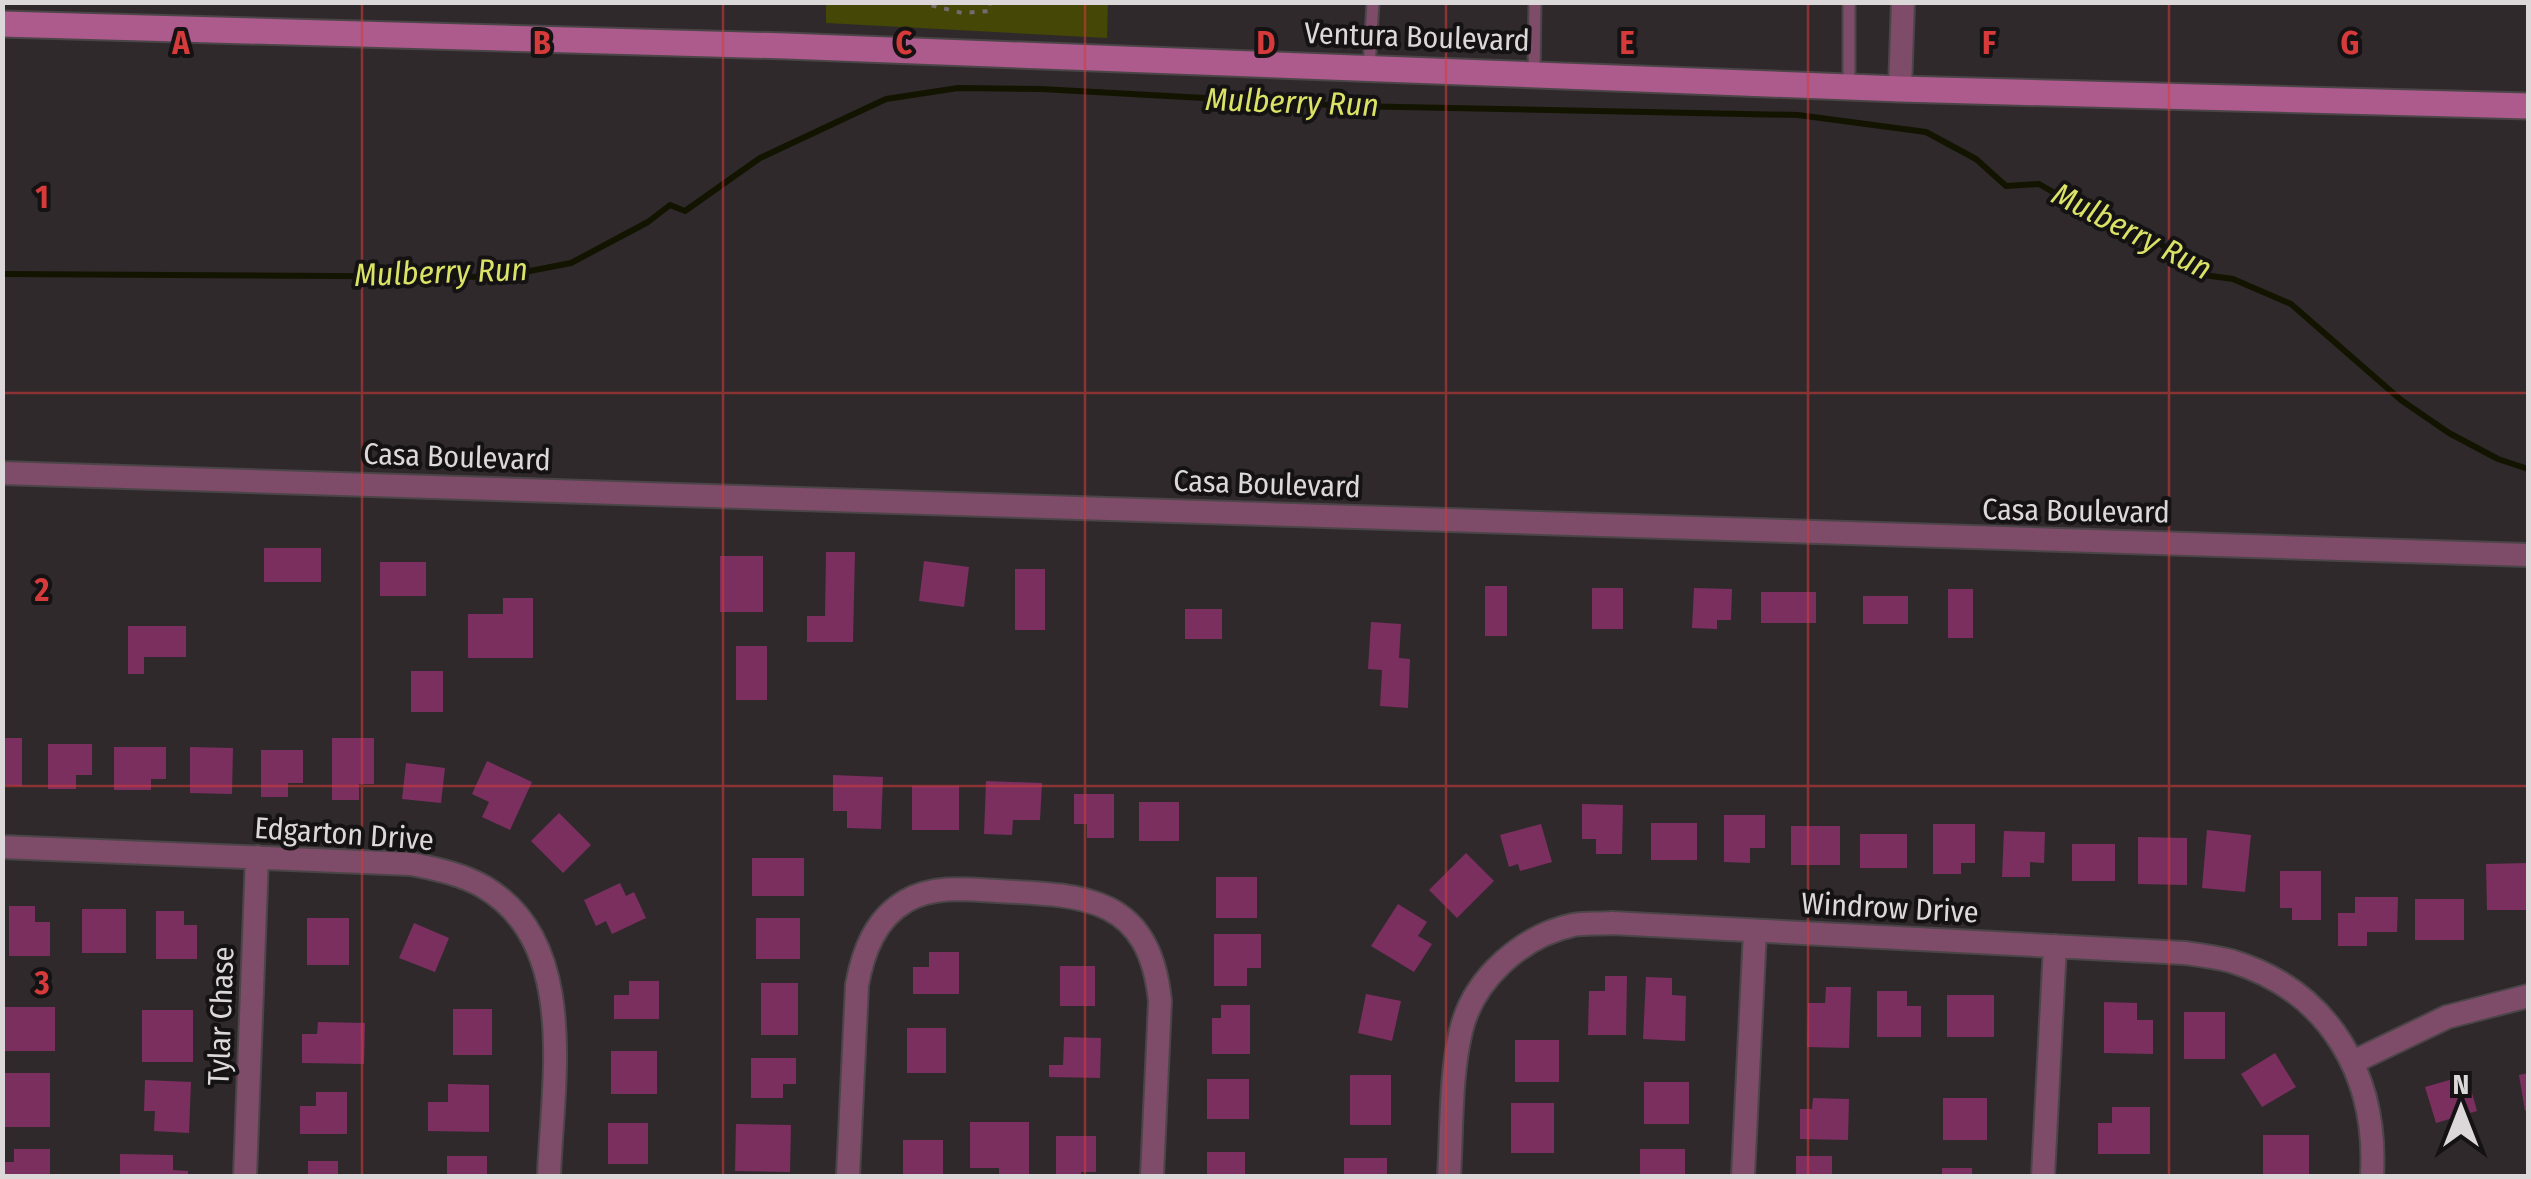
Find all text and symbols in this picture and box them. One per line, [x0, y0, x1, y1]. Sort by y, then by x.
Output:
street label: Ventura Boulevard [1304, 15, 1530, 59]
text: A [171, 24, 190, 62]
text: B [533, 24, 551, 62]
text: C [896, 24, 913, 62]
text: D [1256, 24, 1276, 62]
text: E [1619, 24, 1635, 62]
text: F [1982, 24, 1996, 62]
text: G [2341, 24, 2359, 62]
water label: Mulberry Run [1204, 80, 1380, 124]
water label: Mulberry Run [2046, 175, 2218, 287]
text: 1 [35, 178, 49, 216]
water label: Mulberry Run [353, 250, 529, 294]
street label: Casa Boulevard [363, 436, 551, 478]
street label: Casa Boulevard [1173, 463, 1361, 505]
street label: Casa Boulevard [1982, 491, 2170, 531]
text: 2 [34, 571, 50, 609]
street label: Edgarton Drive [253, 810, 435, 858]
street label: Windrow Drive [1800, 885, 1980, 931]
street label: Tylar Chase [201, 946, 241, 1086]
text: 3 [33, 964, 50, 1002]
north arrow [2411, 1059, 2511, 1159]
text: N [2453, 1068, 2469, 1101]

